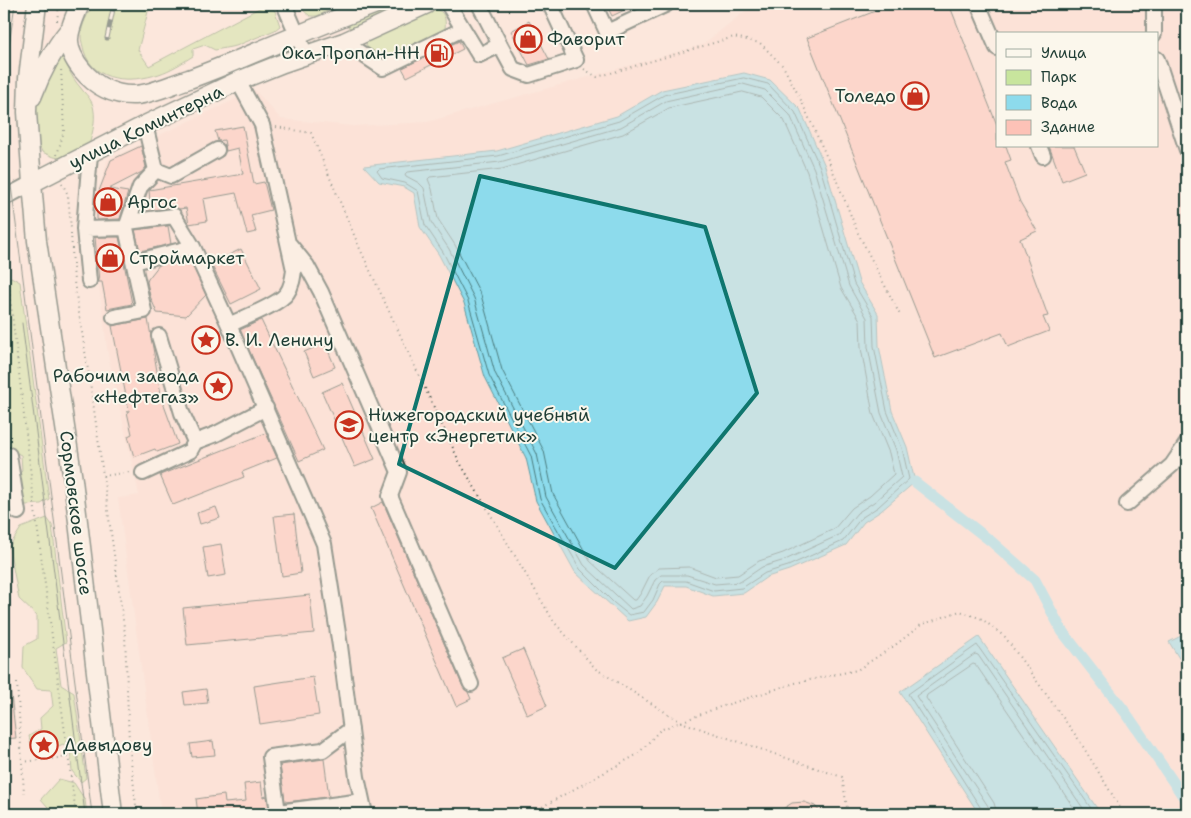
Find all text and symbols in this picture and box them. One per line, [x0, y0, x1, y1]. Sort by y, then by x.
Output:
shop icon: Фаворит [513, 24, 543, 54]
place label: Фаворит [547, 27, 625, 51]
legend [996, 32, 1158, 148]
fuel station icon: Ока-Пропан-НН [424, 38, 454, 68]
place label: Ока-Пропан-НН [281, 41, 420, 65]
text: Улица [1041, 43, 1087, 63]
text: Парк [1041, 67, 1077, 87]
street label: улица Коминтерна [65, 79, 227, 175]
shop icon: Толедо [900, 81, 930, 111]
place label: Толедо [835, 84, 896, 108]
text: Вода [1041, 93, 1078, 113]
text: Здание [1041, 117, 1095, 137]
shop icon: Аргос [93, 187, 123, 217]
place label: Аргос [127, 190, 177, 214]
shop icon: Строймаркет [95, 243, 125, 273]
place label: Строймаркет [129, 246, 245, 270]
place icon: В. И. Ленину [191, 325, 221, 355]
place label: В. И. Ленину [225, 328, 334, 352]
place label: Рабочим завода «Нефтегаз» [53, 364, 199, 409]
place icon: Рабочим завода «Нефтегаз» [203, 371, 233, 401]
place label: Нижегородский учебный центр «Энергетик» [368, 403, 590, 448]
school or university icon: Нижегородский учебный центр «Энергетик» [334, 410, 364, 440]
street label: Сормовское шоссе [54, 429, 98, 597]
place icon: Давыдову [29, 730, 59, 760]
place label: Давыдову [63, 733, 152, 757]

